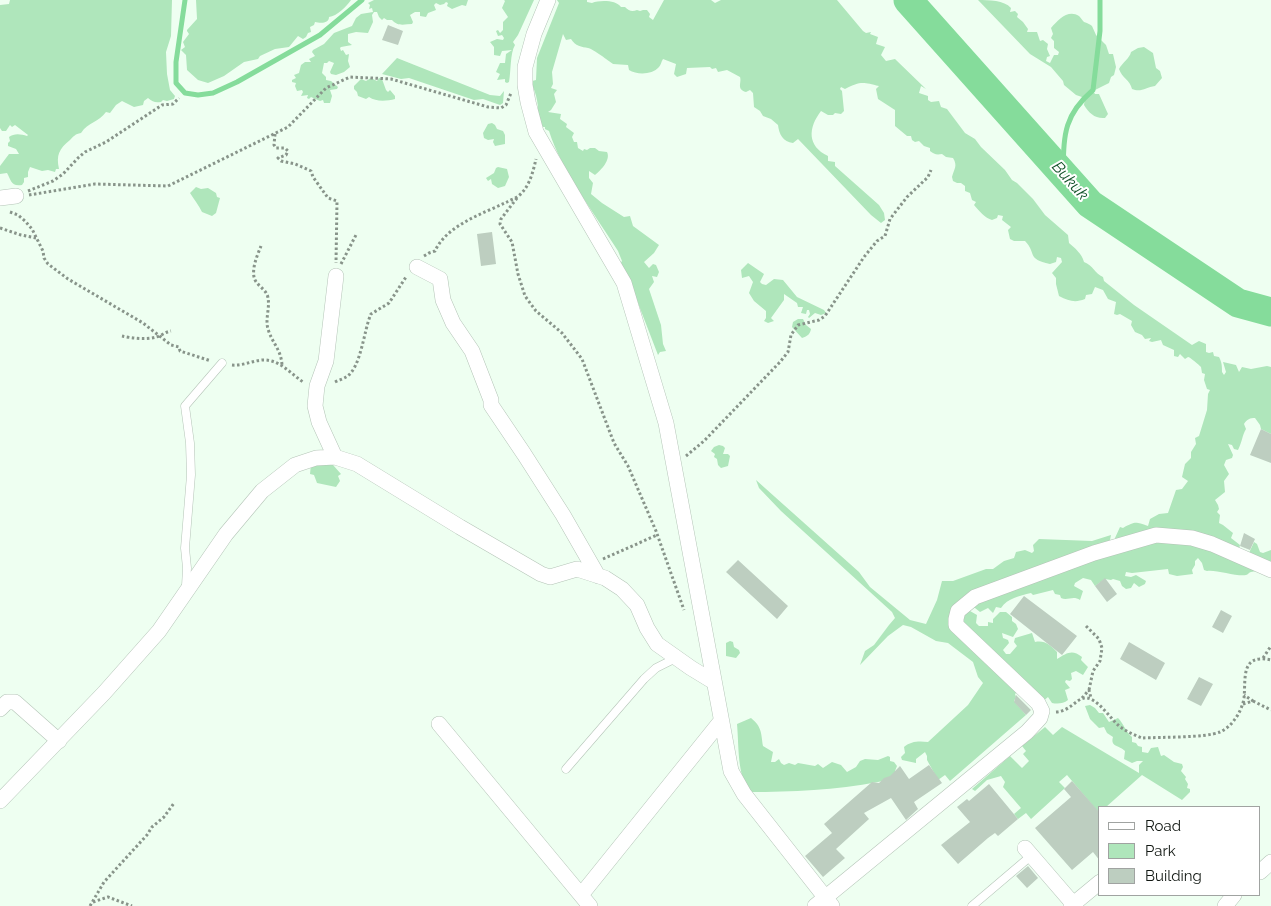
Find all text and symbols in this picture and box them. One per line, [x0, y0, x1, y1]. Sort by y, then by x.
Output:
water label: Bukuk [1048, 158, 1092, 204]
legend [1098, 806, 1261, 896]
text: Road [1145, 817, 1181, 835]
text: Park [1145, 842, 1176, 860]
text: Building [1145, 867, 1202, 885]

